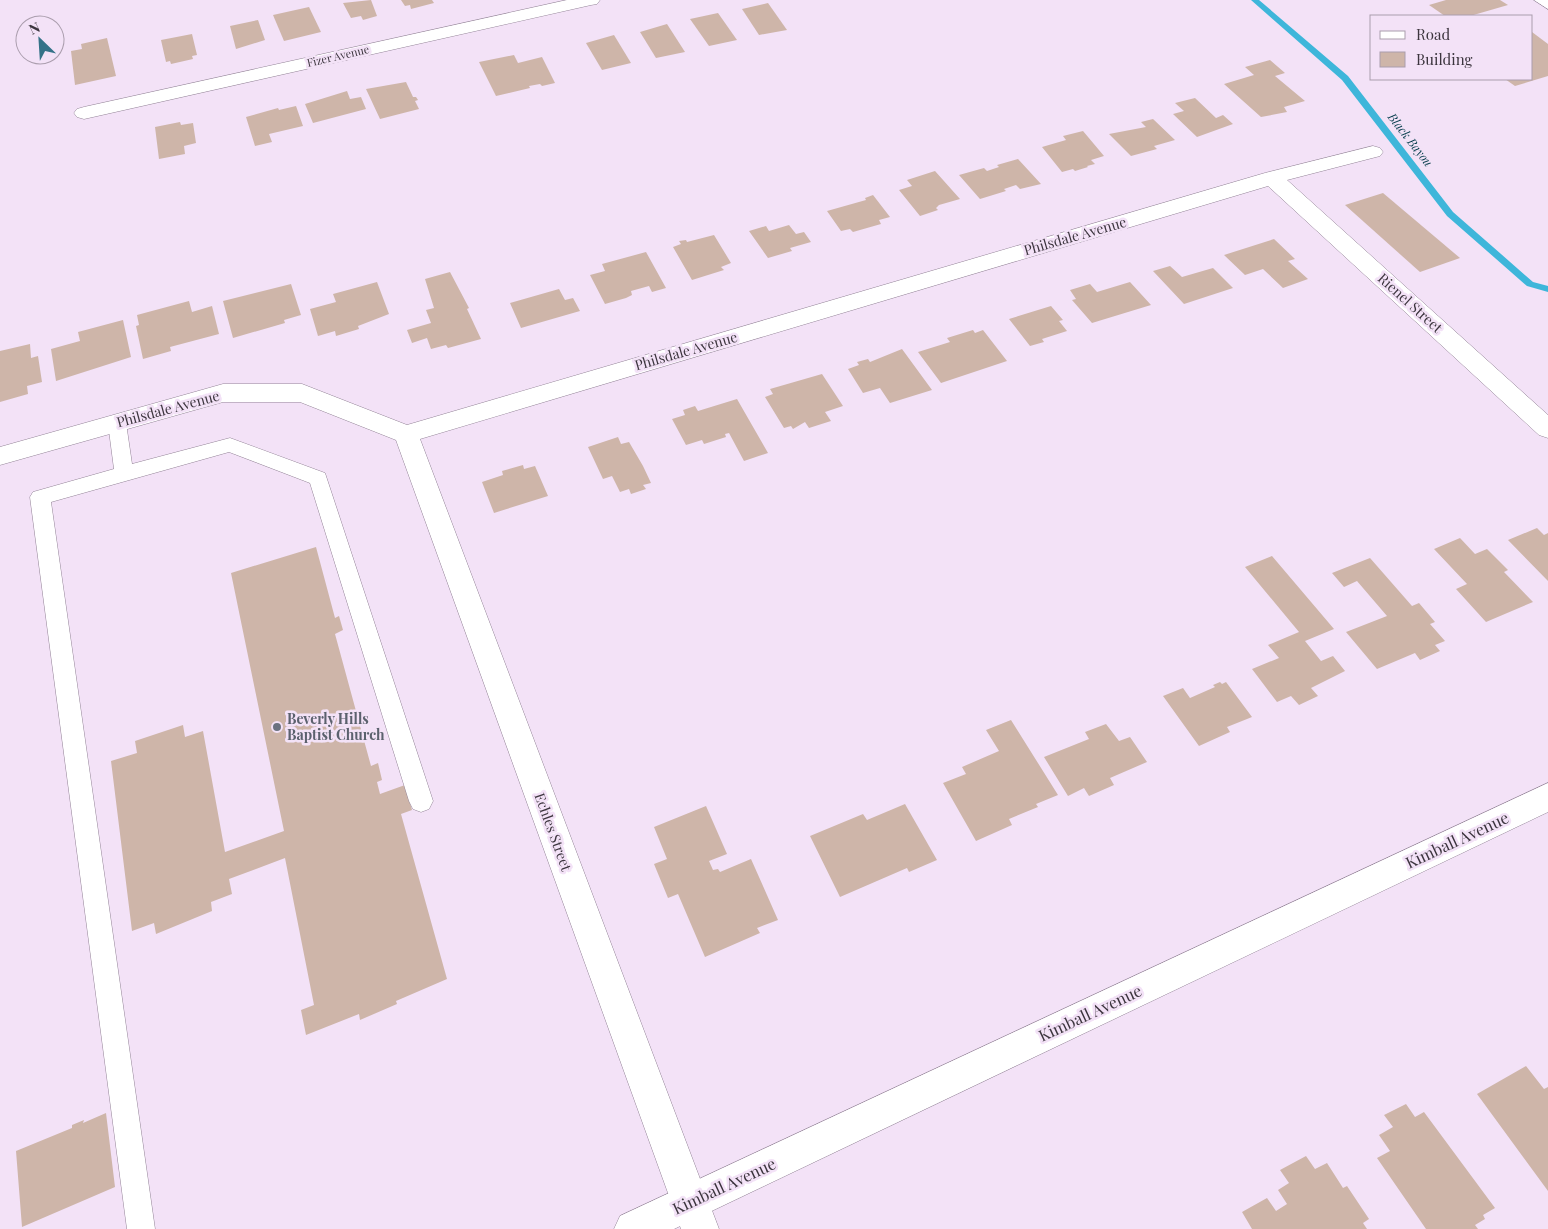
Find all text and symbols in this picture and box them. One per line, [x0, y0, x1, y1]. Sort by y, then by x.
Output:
north arrow [15, 15, 65, 65]
legend [1370, 15, 1533, 80]
text: N [26, 17, 43, 39]
text: Road [1416, 24, 1450, 44]
street label: Fizer Avenue [305, 41, 371, 70]
text: Building [1416, 49, 1473, 69]
water label: Black Bayou [1384, 108, 1437, 170]
street label: Philsdale Avenue [1021, 212, 1128, 259]
street label: Rienel Street [1374, 269, 1447, 337]
street label: Philsdale Avenue [632, 327, 739, 374]
street label: Philsdale Avenue [114, 386, 221, 431]
place label: Beverly Hills Baptist Church [287, 709, 385, 744]
marker: Beverly Hills Baptist Church [271, 721, 283, 733]
street label: Echles Street [531, 790, 577, 875]
street label: Kimball Avenue [1402, 806, 1512, 873]
street label: Kimball Avenue [1035, 979, 1145, 1046]
street label: Kimball Avenue [669, 1152, 779, 1219]

